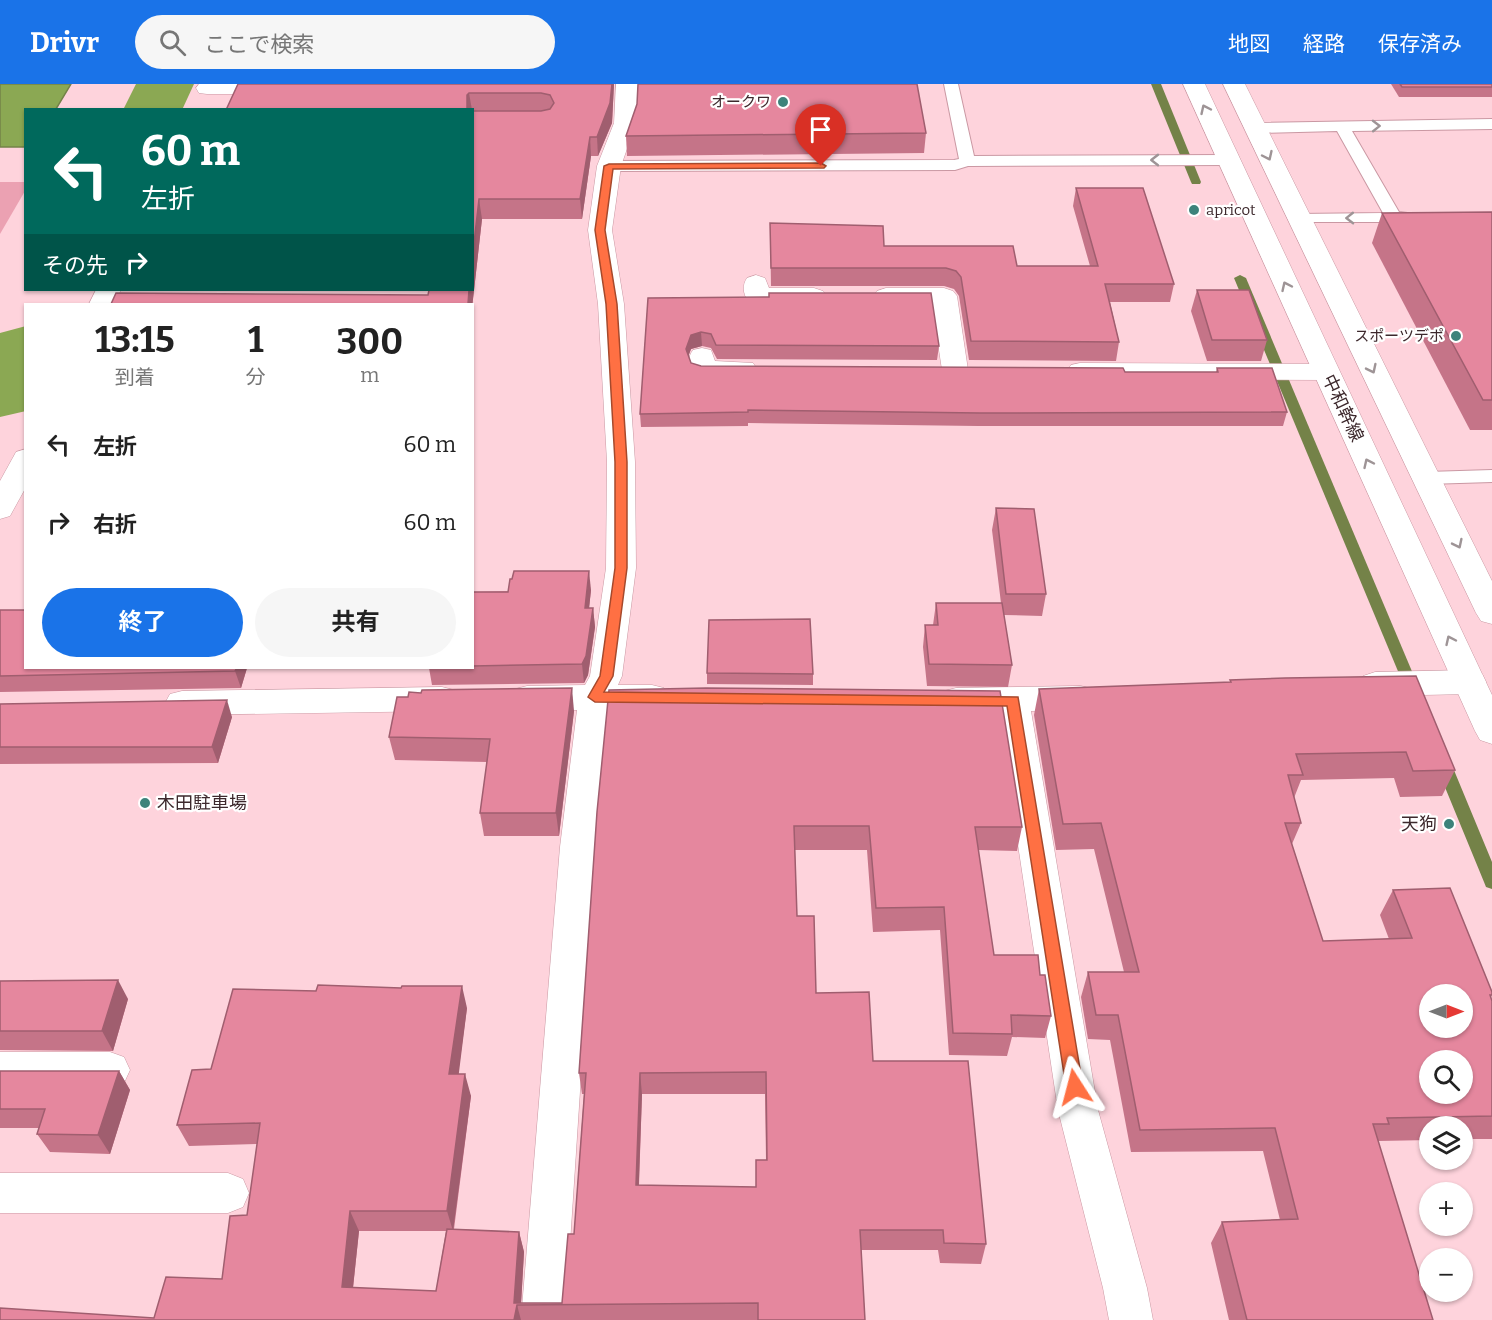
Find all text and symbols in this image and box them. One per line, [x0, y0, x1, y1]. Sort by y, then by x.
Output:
search box [135, 15, 555, 69]
text: Drivr [30, 26, 99, 59]
icon: search [156, 26, 189, 59]
text: ここで検索 [204, 31, 314, 58]
text: 地図 [1228, 31, 1270, 57]
text: 経路 [1303, 31, 1345, 57]
text: 保存済み [1378, 31, 1462, 57]
place label: オークワ [711, 93, 771, 111]
marker: オークワ [776, 95, 790, 109]
pin [795, 104, 846, 166]
one-way arrow [1200, 104, 1212, 115]
icon: arrive [804, 113, 837, 146]
one-way arrow [1372, 120, 1381, 132]
text: 60 m [141, 126, 240, 176]
icon: left [42, 132, 120, 210]
one-way arrow [1261, 149, 1273, 160]
one-way arrow [1151, 154, 1160, 166]
text: 左折 [141, 183, 195, 215]
place label: apricot [1206, 201, 1256, 219]
marker: apricot [1187, 203, 1201, 217]
one-way arrow [1345, 212, 1354, 224]
icon: right [120, 246, 153, 279]
text: その先 [42, 252, 108, 279]
one-way arrow [1282, 281, 1294, 292]
text: 13:15 [95, 318, 175, 362]
text: 1 [248, 318, 263, 362]
text: 300 [337, 320, 403, 364]
place label: スポーツデポ [1354, 327, 1444, 345]
marker: スポーツデポ [1449, 329, 1463, 343]
one-way arrow [1365, 362, 1377, 373]
text: m [360, 363, 379, 387]
text: 到着 [115, 365, 155, 389]
text: 分 [246, 365, 266, 389]
street label: 中和幹線 [1318, 371, 1368, 445]
icon: left [42, 428, 75, 461]
text: 60 m [404, 431, 456, 458]
text: 左折 [93, 433, 137, 460]
one-way arrow [1364, 458, 1376, 469]
icon: right [42, 506, 75, 539]
text: 60 m [404, 509, 456, 536]
text: 右折 [93, 511, 137, 538]
one-way arrow [1451, 537, 1463, 548]
button: 終了 [42, 588, 243, 657]
button: 共有 [255, 588, 456, 657]
one-way arrow [1446, 635, 1458, 646]
place label: 木田駐車場 [157, 792, 247, 814]
marker: 木田駐車場 [138, 796, 152, 810]
place label: 天狗 [1401, 813, 1437, 835]
marker: 天狗 [1442, 817, 1456, 831]
north arrow [1419, 984, 1473, 1038]
map controls [1419, 984, 1473, 1302]
button: search [1419, 1050, 1473, 1104]
position arrow [1043, 1055, 1107, 1119]
button: layers [1419, 1116, 1473, 1170]
button: + [1419, 1182, 1473, 1236]
button: − [1419, 1248, 1473, 1302]

